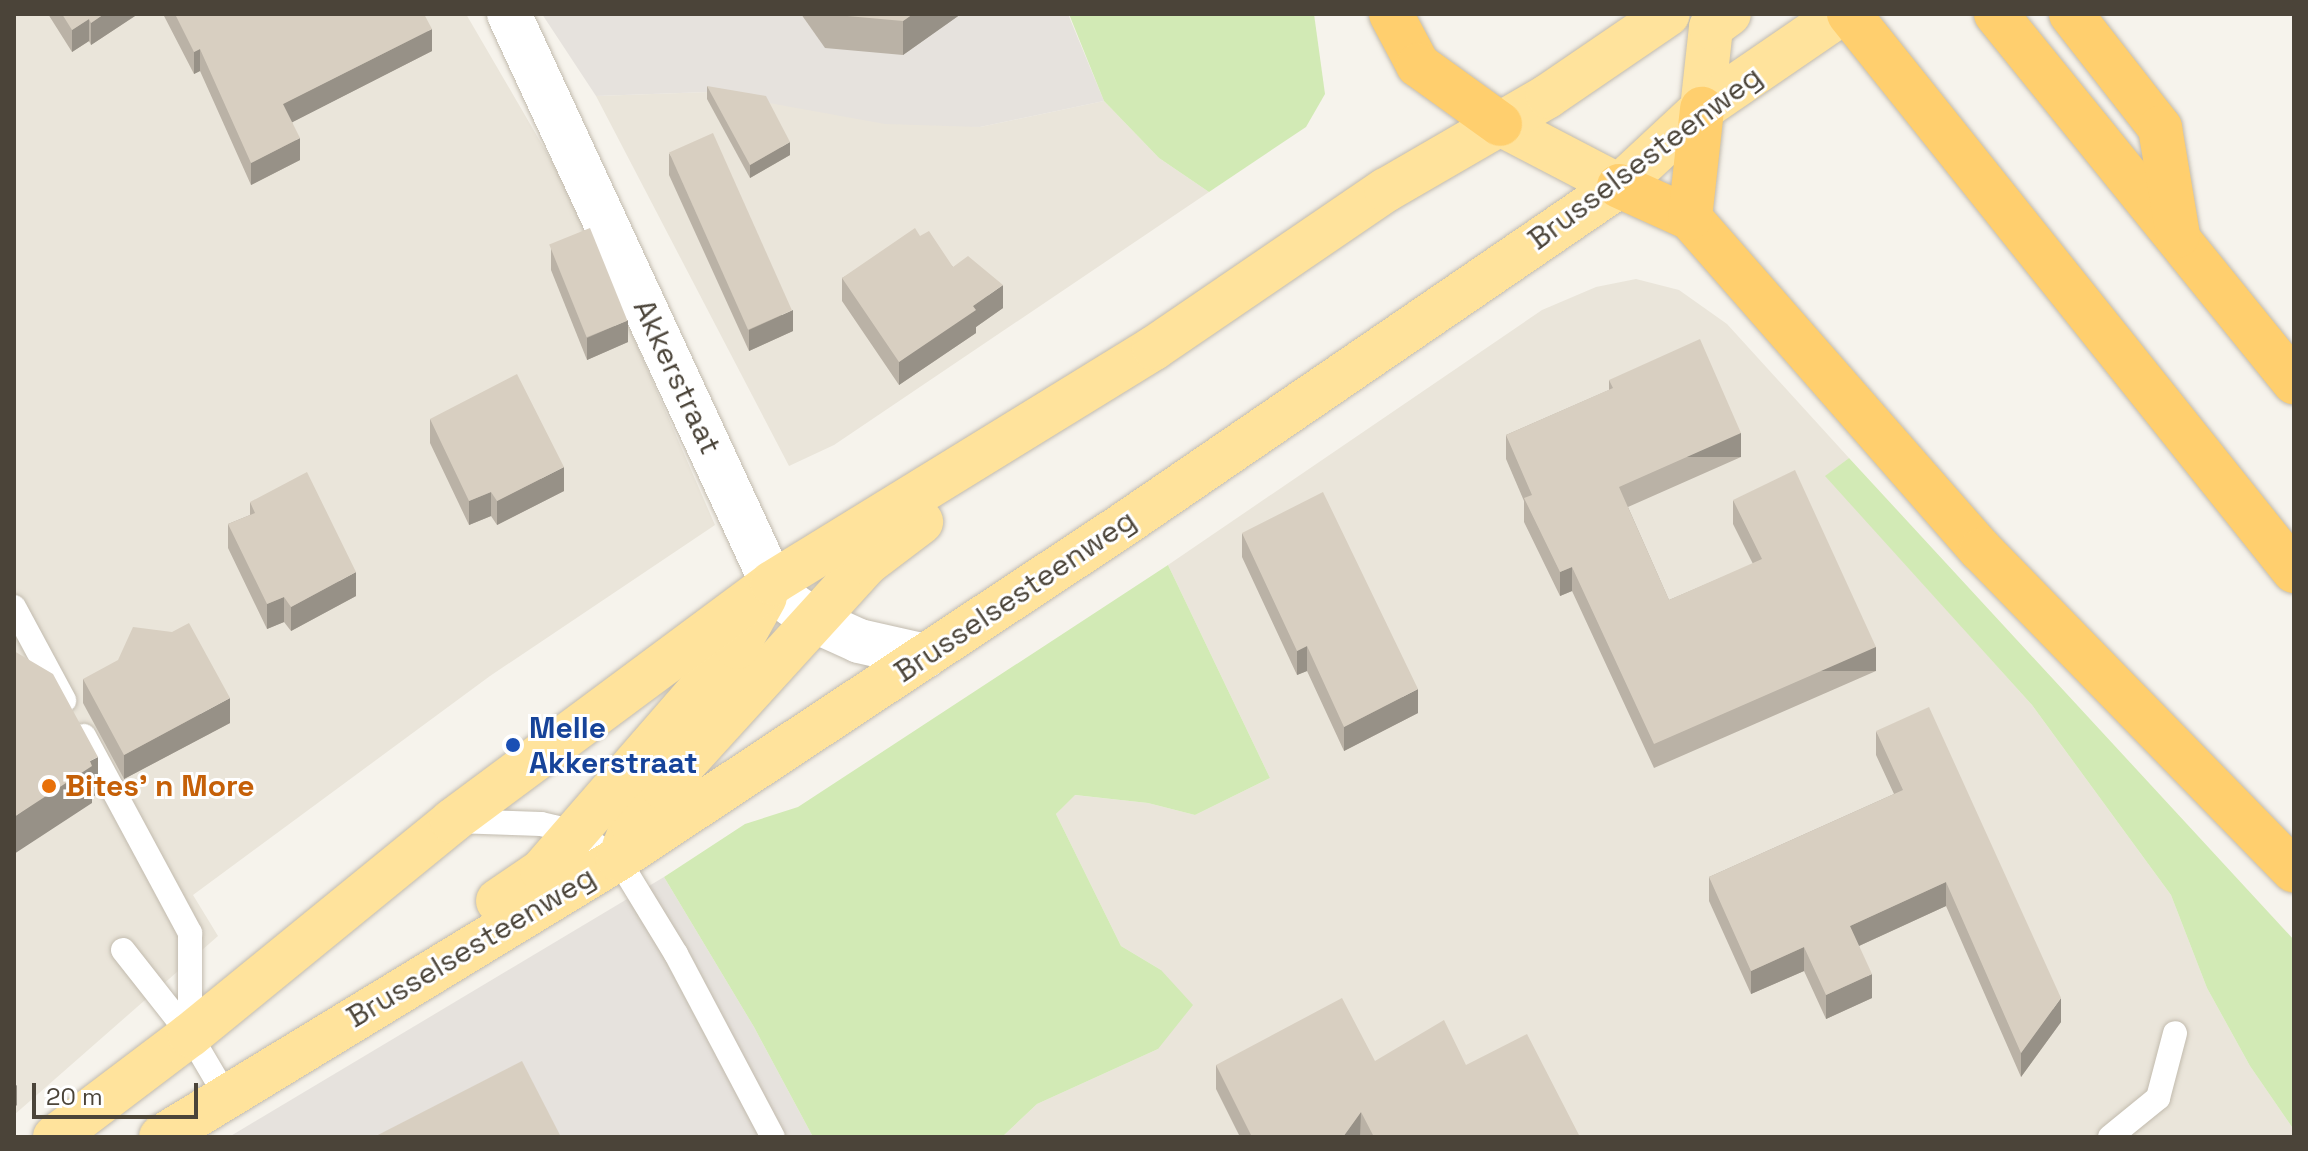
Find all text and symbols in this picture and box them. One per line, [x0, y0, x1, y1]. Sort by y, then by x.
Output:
street label: Brusselsesteenweg [1521, 58, 1769, 258]
street label: Akkerstraat [625, 294, 729, 460]
street label: Brusselsesteenweg [888, 502, 1142, 690]
place label: Melle Akkerstraat [529, 710, 698, 780]
marker: Melle Akkerstraat [504, 736, 522, 754]
place label: Bites' n More [65, 768, 255, 804]
marker: Bites' n More [40, 777, 58, 795]
street label: Brusselsesteenweg [340, 859, 602, 1035]
scale bar [36, 1067, 202, 1117]
text: 20 m [46, 1081, 103, 1112]

